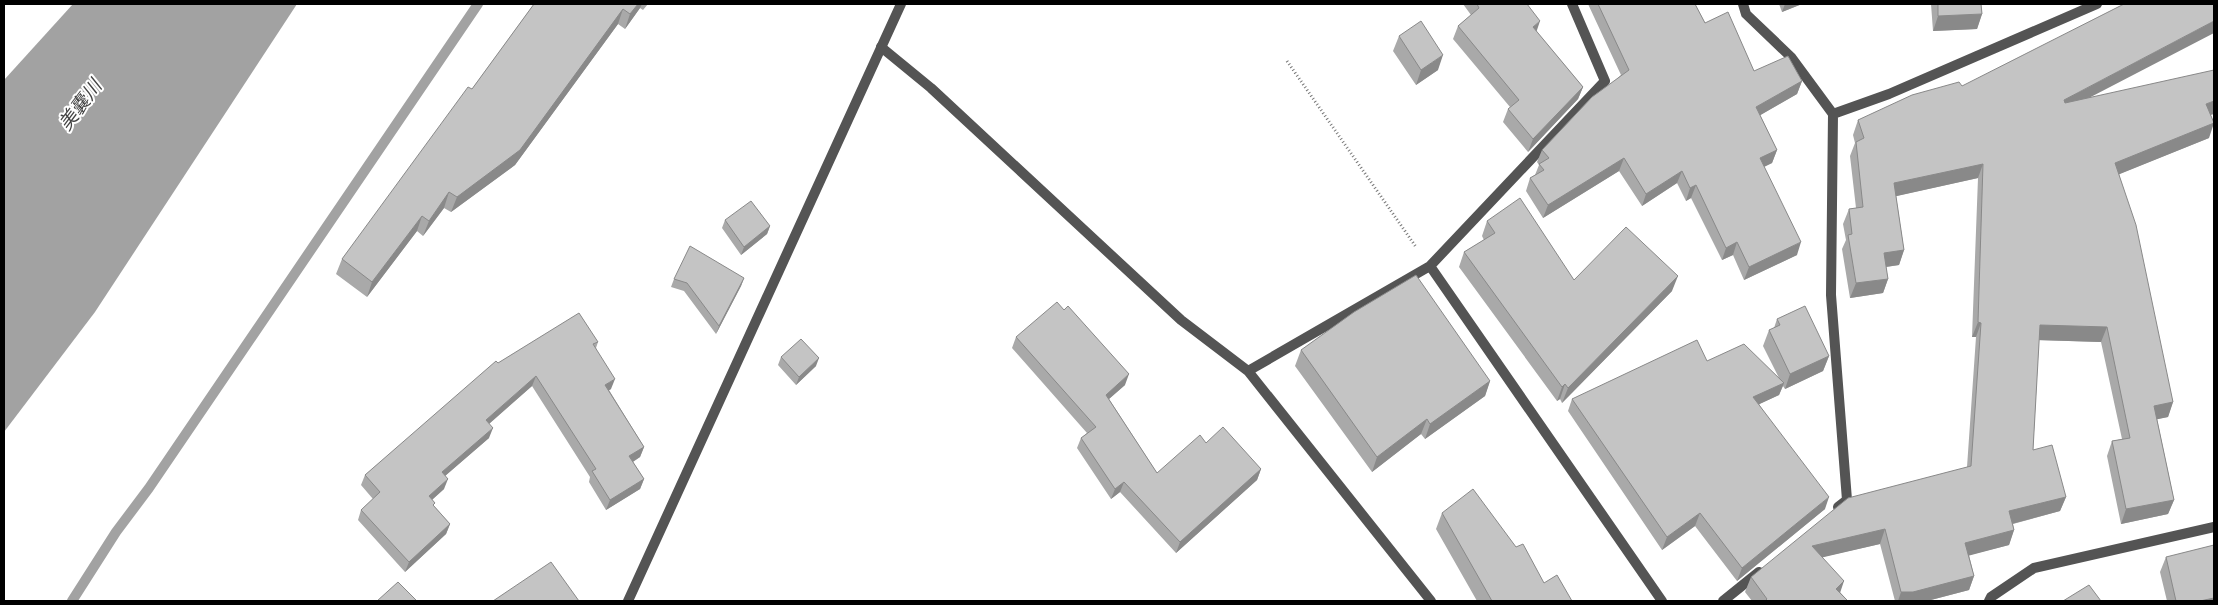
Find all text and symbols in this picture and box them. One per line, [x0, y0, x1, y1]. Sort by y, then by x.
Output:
water label: 美嚢川 [54, 74, 108, 135]

